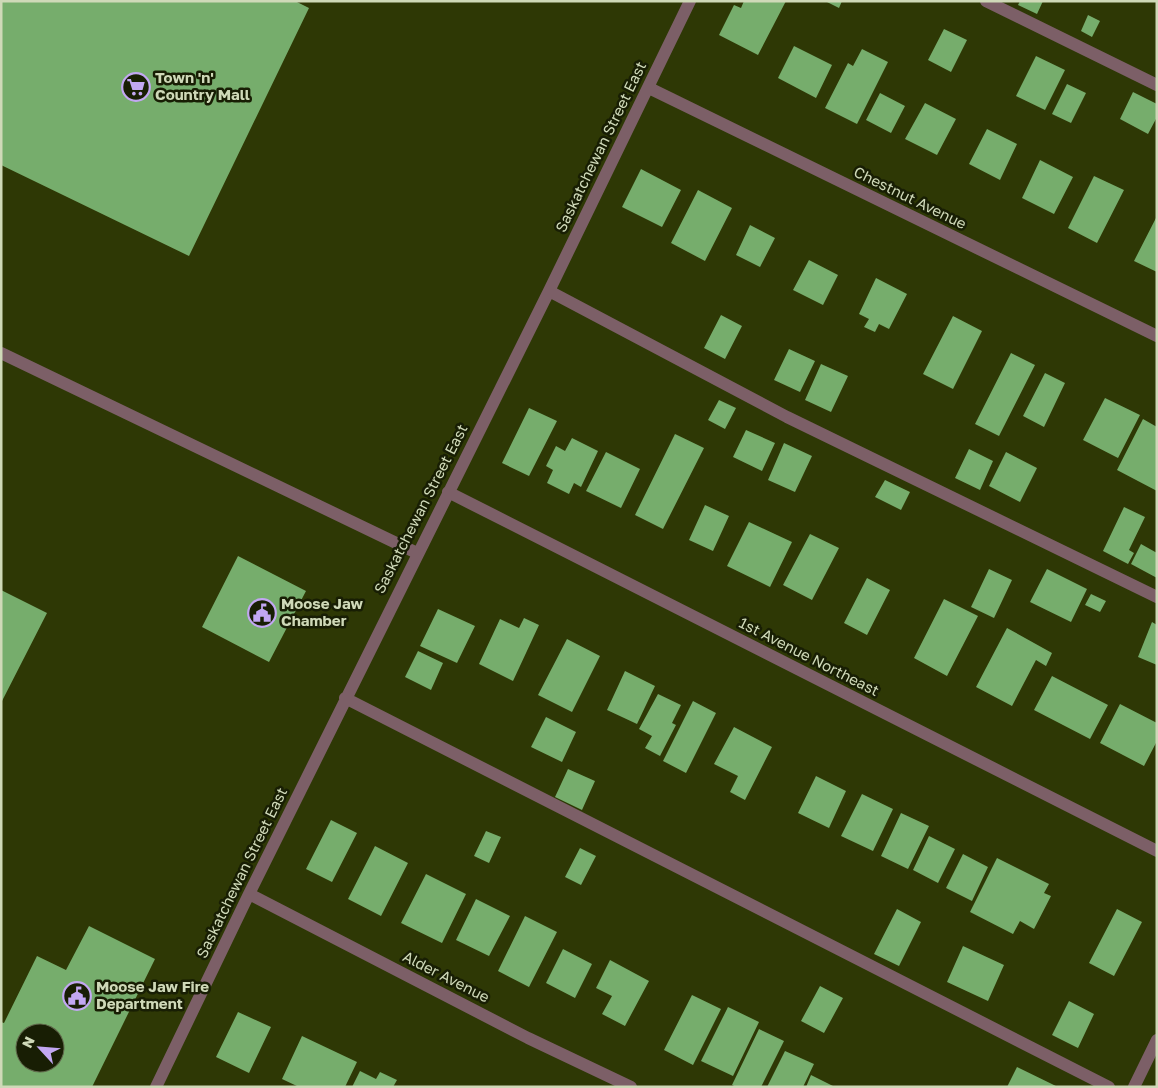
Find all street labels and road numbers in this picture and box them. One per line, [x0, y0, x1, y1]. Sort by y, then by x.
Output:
street label: Saskatchewan Street East [551, 58, 649, 235]
street label: Chestnut Avenue [851, 162, 970, 232]
street label: Saskatchewan Street East [370, 421, 471, 596]
street label: 1st Avenue Northeast [737, 613, 882, 699]
street label: Saskatchewan Street East [192, 784, 290, 961]
street label: Alder Avenue [400, 947, 493, 1006]

